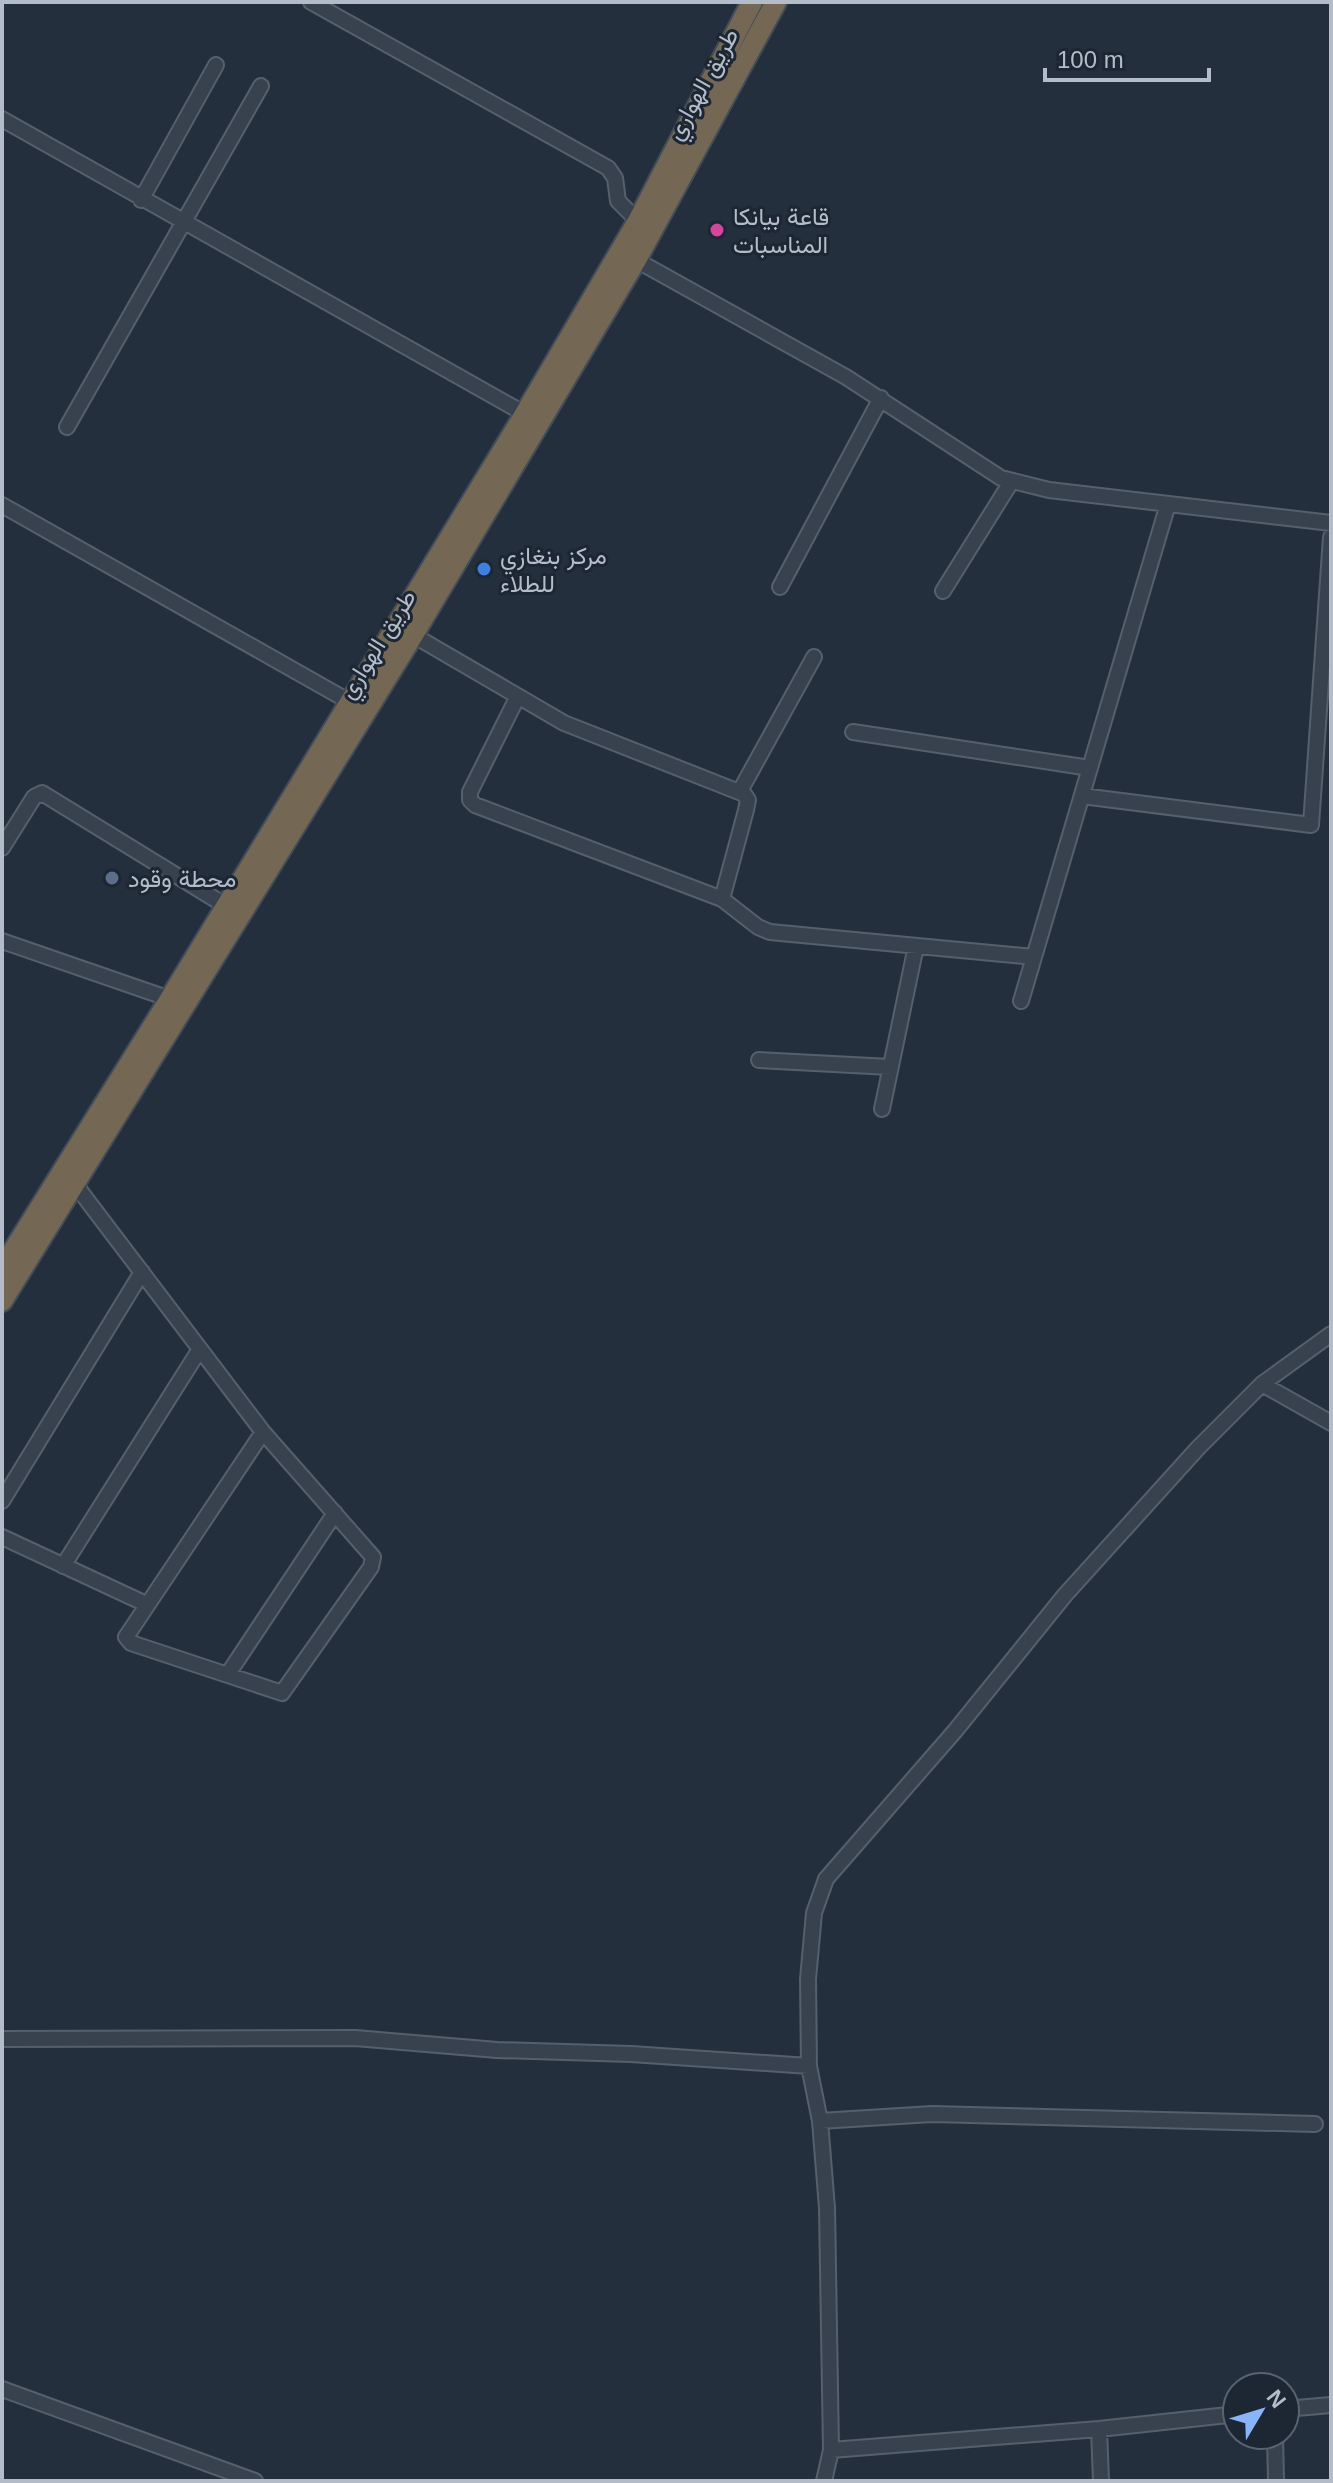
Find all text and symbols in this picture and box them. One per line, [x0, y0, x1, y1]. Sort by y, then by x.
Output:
street label: طريق الهواري [660, 24, 749, 147]
scale bar [1045, 32, 1209, 82]
text: 100 m [1057, 46, 1124, 73]
place label: قاعة بيانكا المناسبات [733, 203, 829, 259]
marker: قاعة بيانكا المناسبات [708, 221, 726, 239]
place label: مركز بنغازي للطلاء [500, 542, 607, 597]
marker: مركز بنغازي للطلاء [475, 560, 493, 578]
street label: طريق الهواري [333, 585, 426, 707]
place label: محطة وقود [128, 865, 236, 894]
marker: محطة وقود [103, 869, 121, 887]
north arrow [1221, 2371, 1301, 2451]
text: N [1262, 2385, 1291, 2413]

